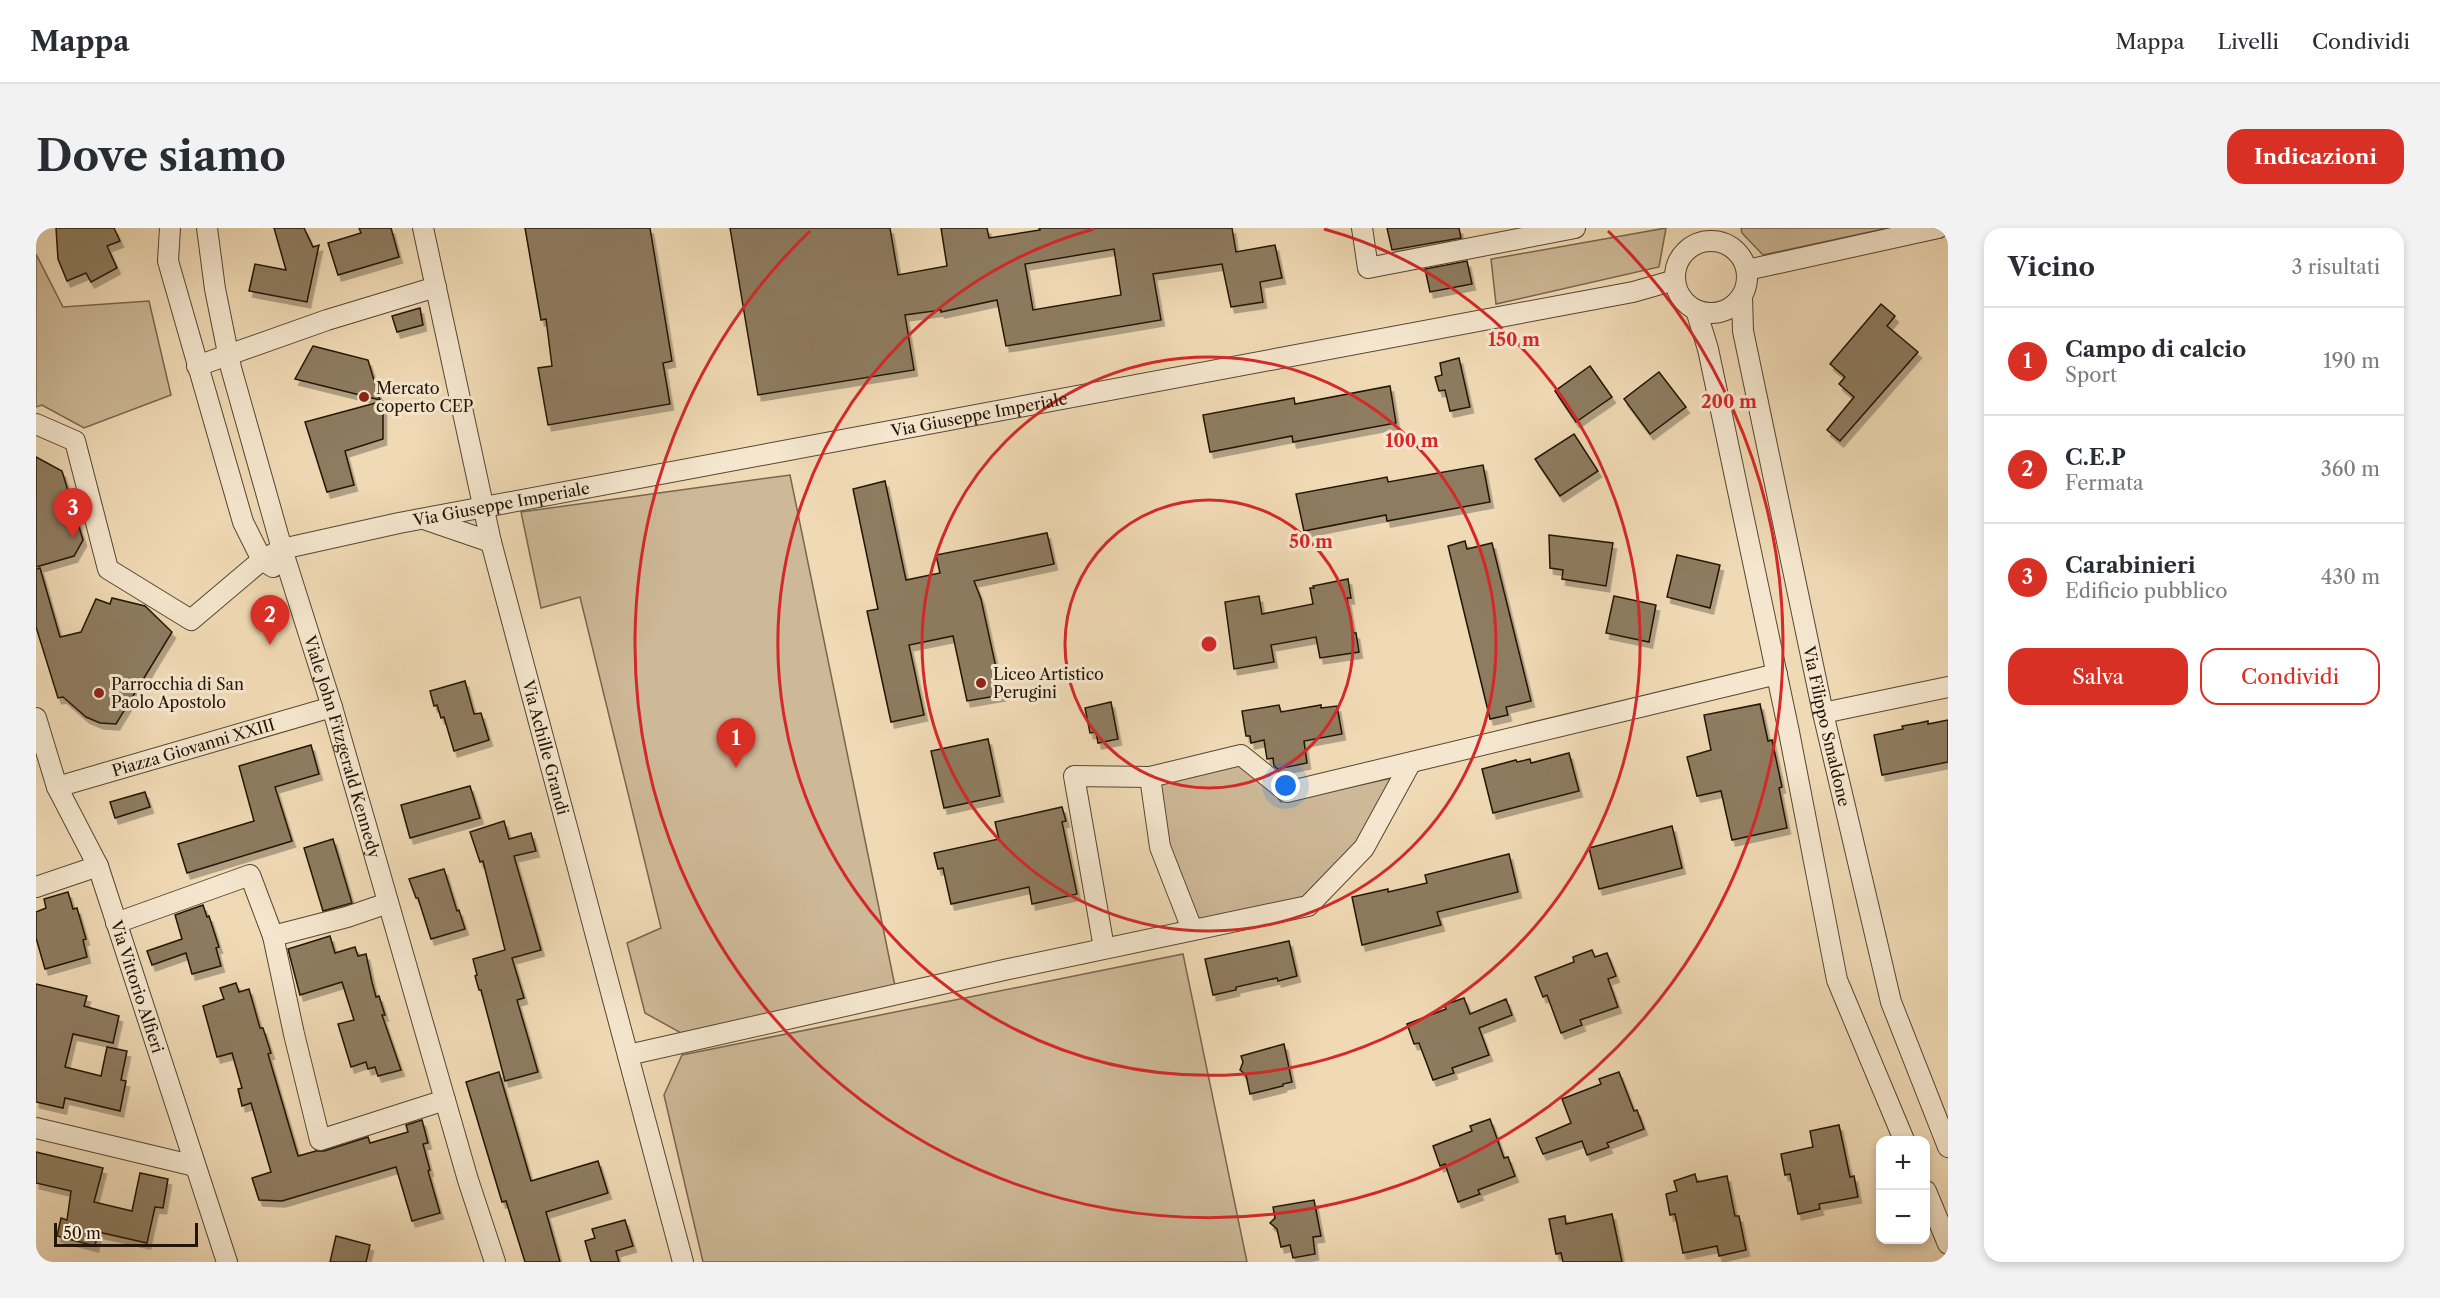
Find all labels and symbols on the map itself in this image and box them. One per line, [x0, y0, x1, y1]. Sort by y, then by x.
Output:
text: 150 m [1488, 329, 1540, 351]
place label: Mercato coperto CEP [376, 378, 474, 416]
street label: Via Giuseppe Imperiale [888, 388, 1069, 441]
marker: Mercato coperto CEP [357, 390, 371, 404]
text: 200 m [1701, 391, 1757, 413]
text: 100 m [1385, 430, 1439, 452]
street label: Via Giuseppe Imperiale [411, 478, 591, 530]
pin: 3 [54, 488, 93, 538]
text: 50 m [1289, 531, 1333, 553]
pin: 2 [250, 596, 290, 645]
street label: Viale John Fitzgerald Kennedy [300, 632, 385, 862]
centre of rings [1199, 634, 1219, 654]
street label: Via Filippo Smaldone [1799, 643, 1855, 808]
place label: Liceo Artistico Perugini [993, 664, 1104, 702]
place label: Parrocchia di San Paolo Apostolo [111, 674, 244, 712]
marker: Liceo Artistico Perugini [974, 676, 988, 690]
street label: Via Achille Grandi [518, 677, 573, 817]
marker: Parrocchia di San Paolo Apostolo [92, 686, 106, 700]
street label: Piazza Giovanni XXIII [109, 714, 277, 781]
pin: 1 [716, 718, 756, 768]
your location [1271, 771, 1300, 800]
street label: Via Vittorio Alfieri [106, 917, 168, 1056]
scale bar [54, 1220, 198, 1248]

